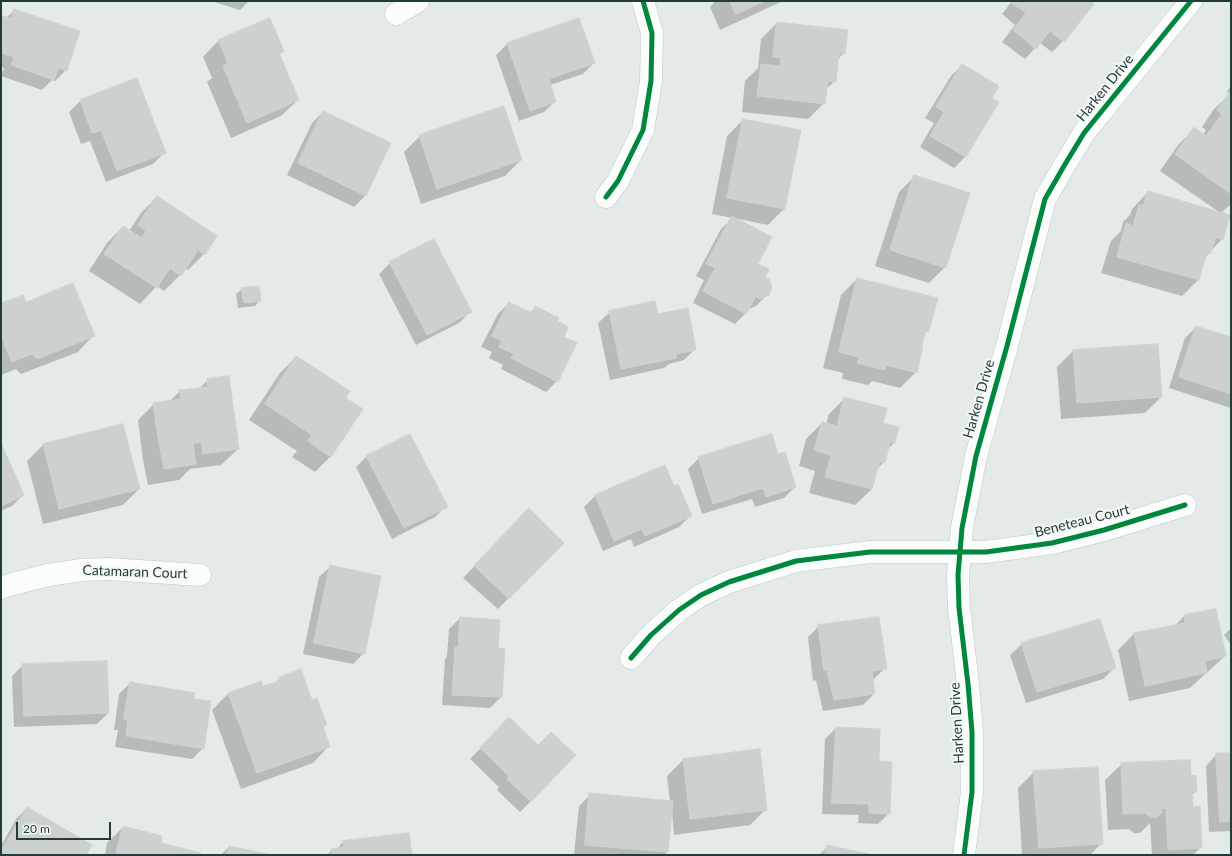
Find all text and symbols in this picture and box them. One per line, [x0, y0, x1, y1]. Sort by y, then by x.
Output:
street label: Harken Drive [1073, 51, 1137, 125]
street label: Harken Drive [960, 358, 998, 440]
street label: Beneteau Court [1033, 501, 1131, 541]
street label: Catamaran Court [82, 562, 188, 582]
street label: Harken Drive [946, 682, 968, 764]
scale bar [18, 814, 113, 840]
text: 20 m [23, 821, 50, 836]

